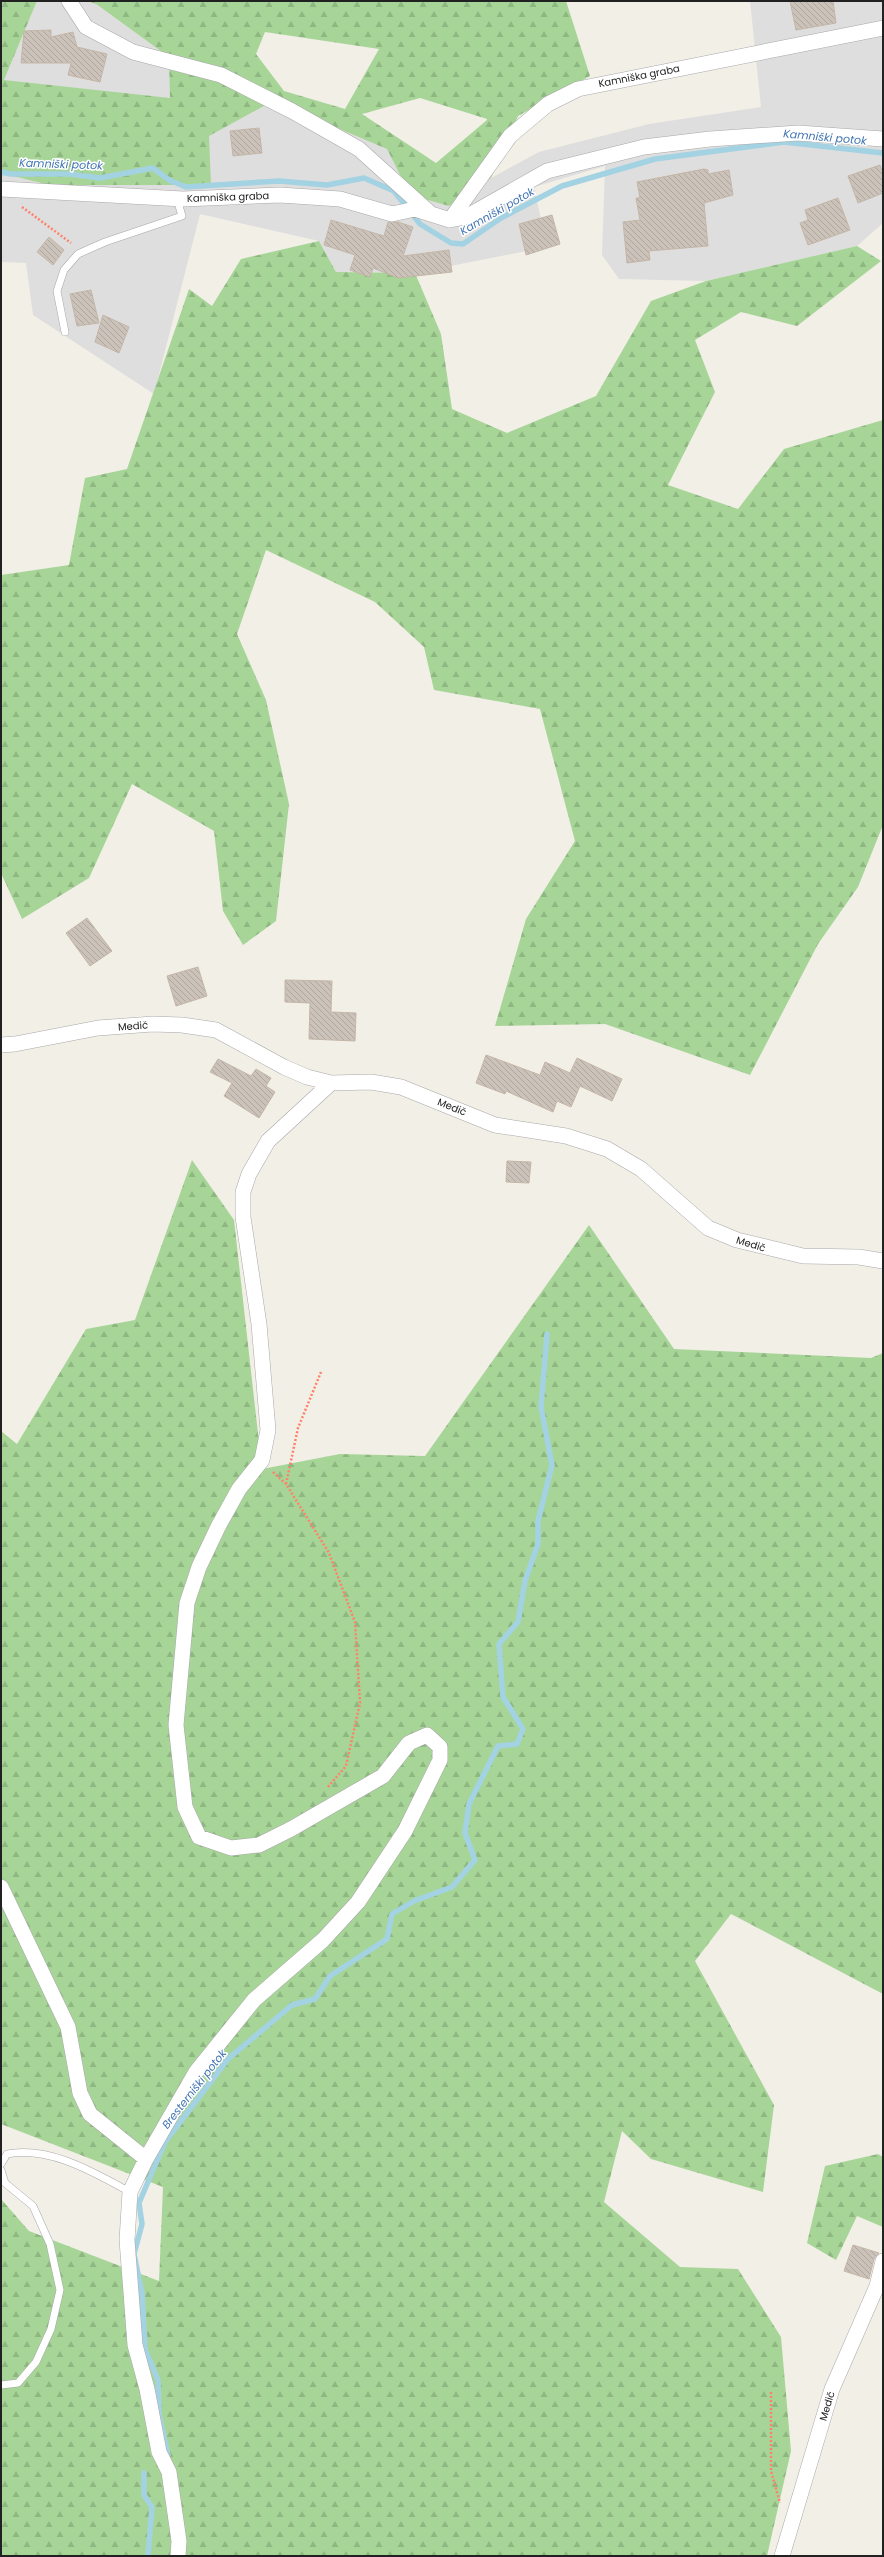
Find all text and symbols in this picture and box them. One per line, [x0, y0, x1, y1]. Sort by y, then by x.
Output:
street label: Kamniška graba [597, 61, 681, 91]
water label: Kamniški potok [783, 125, 869, 149]
water label: Kamniški potok [19, 155, 104, 174]
water label: Kamniški potok [457, 182, 538, 239]
street label: Kamniška graba [187, 188, 269, 206]
street label: Medič [117, 1017, 149, 1035]
street label: Medič [435, 1094, 469, 1120]
street label: Medič [734, 1232, 768, 1256]
water label: Bresterniški potok [158, 2045, 231, 2132]
street label: Medič [815, 2389, 839, 2423]

